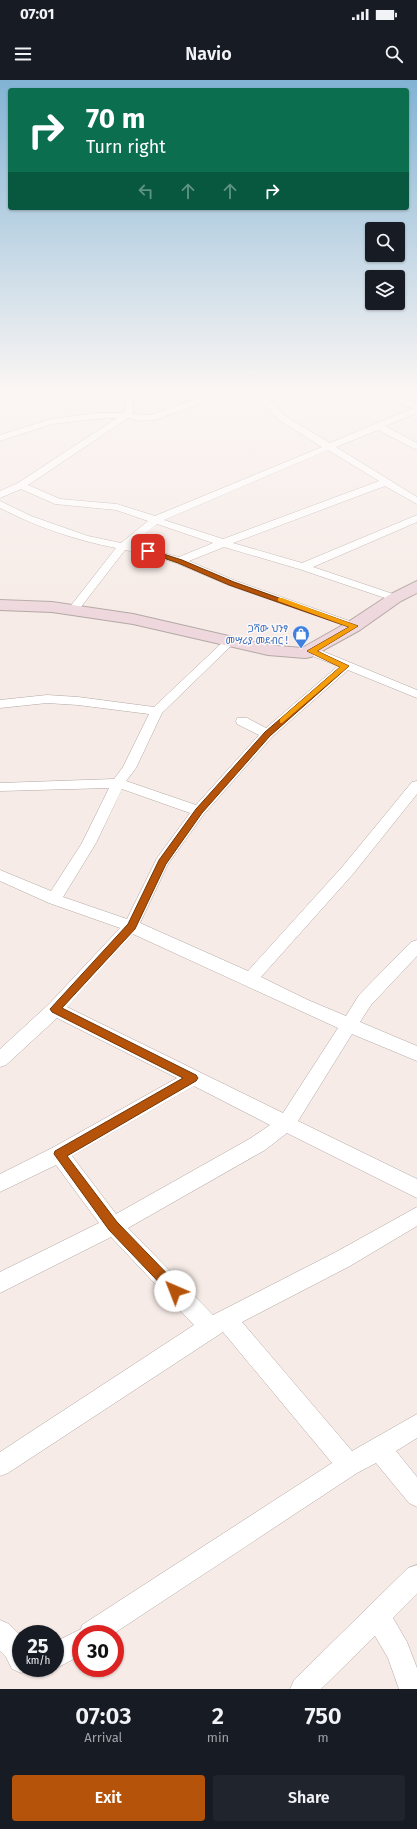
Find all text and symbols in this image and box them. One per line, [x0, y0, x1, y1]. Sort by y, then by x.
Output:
text: 07:01 [20, 5, 55, 23]
icon: menu [12, 43, 34, 65]
text: Navio [185, 43, 232, 65]
icon: search [383, 43, 405, 65]
text: 70 m [86, 102, 145, 135]
icon: right [20, 104, 72, 156]
text: Turn right [86, 136, 166, 158]
icon: left [135, 180, 157, 202]
icon: ahead [177, 180, 199, 202]
icon: ahead [219, 180, 241, 202]
icon: right [261, 180, 283, 202]
map controls [365, 222, 405, 310]
button: search [365, 222, 405, 262]
button: layers [365, 270, 405, 310]
pin [131, 534, 165, 568]
icon: arrive [137, 540, 159, 562]
place label: ጋሻው ህንፃ መሣሪያ መደብር ! [225, 623, 288, 647]
shop icon: ጋሻው ህንፃ መሣሪያ መደብር ! [291, 624, 311, 649]
position arrow [154, 1270, 196, 1312]
speed limit sign: 30 [72, 1625, 124, 1677]
text: 25 [27, 1634, 49, 1658]
text: km/h [26, 1655, 50, 1667]
text: 07:03 [75, 1702, 132, 1730]
text: 2 [212, 1702, 224, 1730]
text: 750 [304, 1702, 342, 1730]
text: Arrival [84, 1730, 122, 1745]
text: min [207, 1730, 229, 1745]
text: m [318, 1730, 329, 1745]
button: Exit [12, 1775, 205, 1821]
button: Share [213, 1775, 405, 1821]

